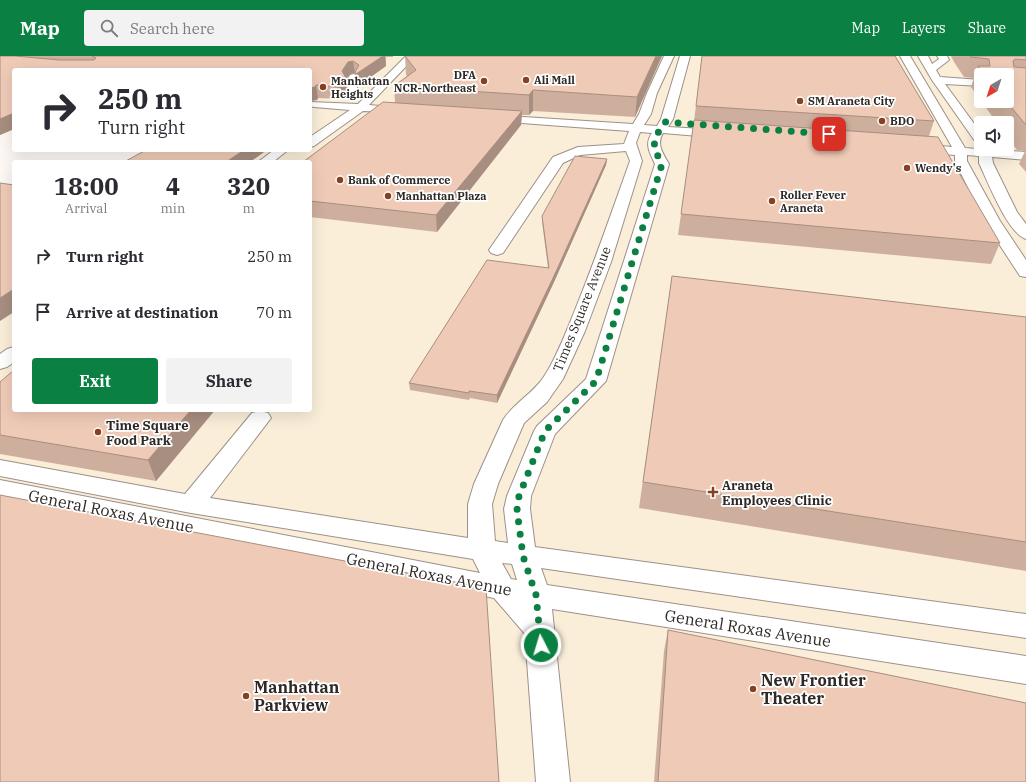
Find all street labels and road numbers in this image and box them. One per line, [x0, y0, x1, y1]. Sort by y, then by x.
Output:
street label: Times Square Avenue [549, 244, 615, 374]
street label: General Roxas Avenue [27, 485, 195, 537]
street label: General Roxas Avenue [345, 548, 513, 600]
street label: General Roxas Avenue [663, 605, 833, 651]

